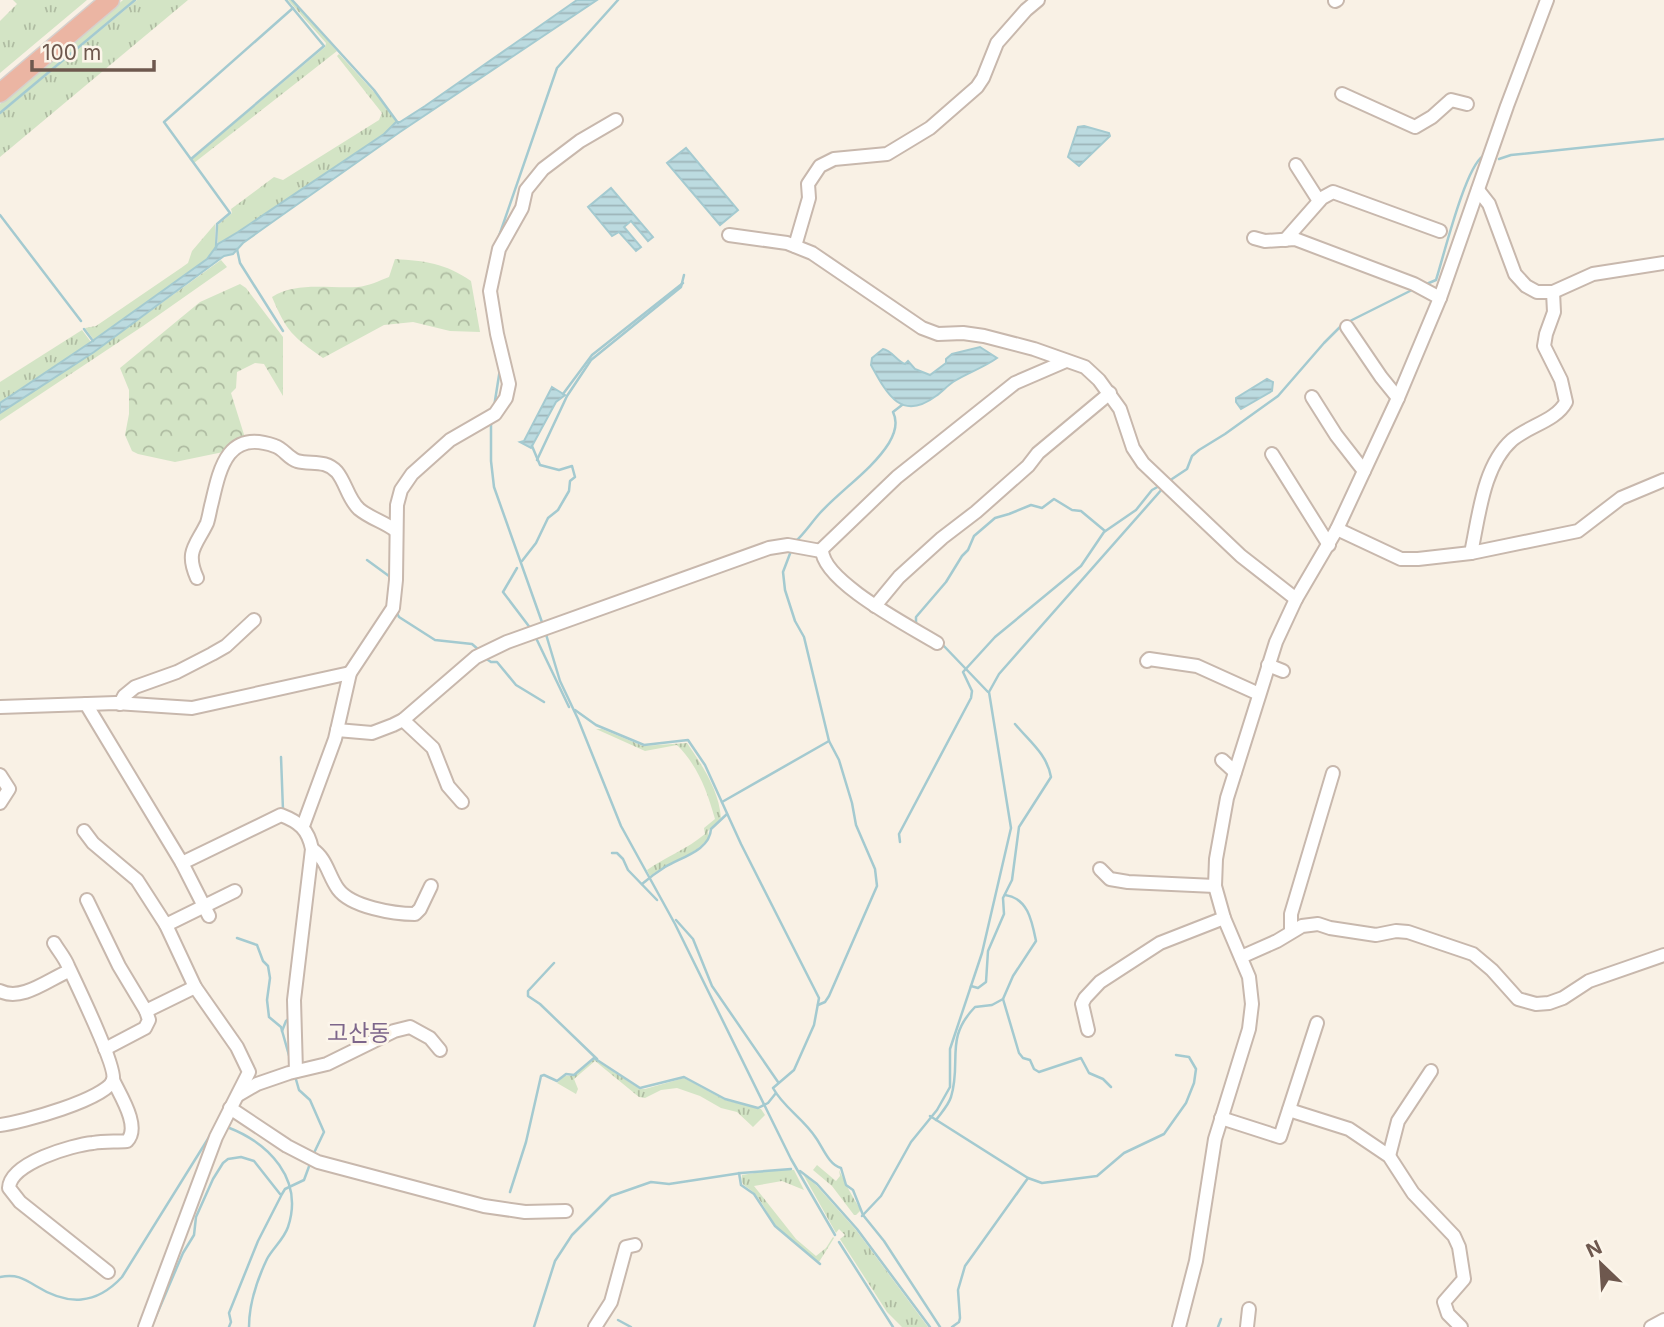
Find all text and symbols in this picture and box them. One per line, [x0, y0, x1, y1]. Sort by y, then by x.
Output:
scale bar [32, 28, 154, 72]
text: 100 m [42, 40, 101, 65]
district label: 고산동 [327, 1019, 391, 1047]
north arrow [1566, 1229, 1636, 1299]
text: N [1583, 1236, 1605, 1263]

